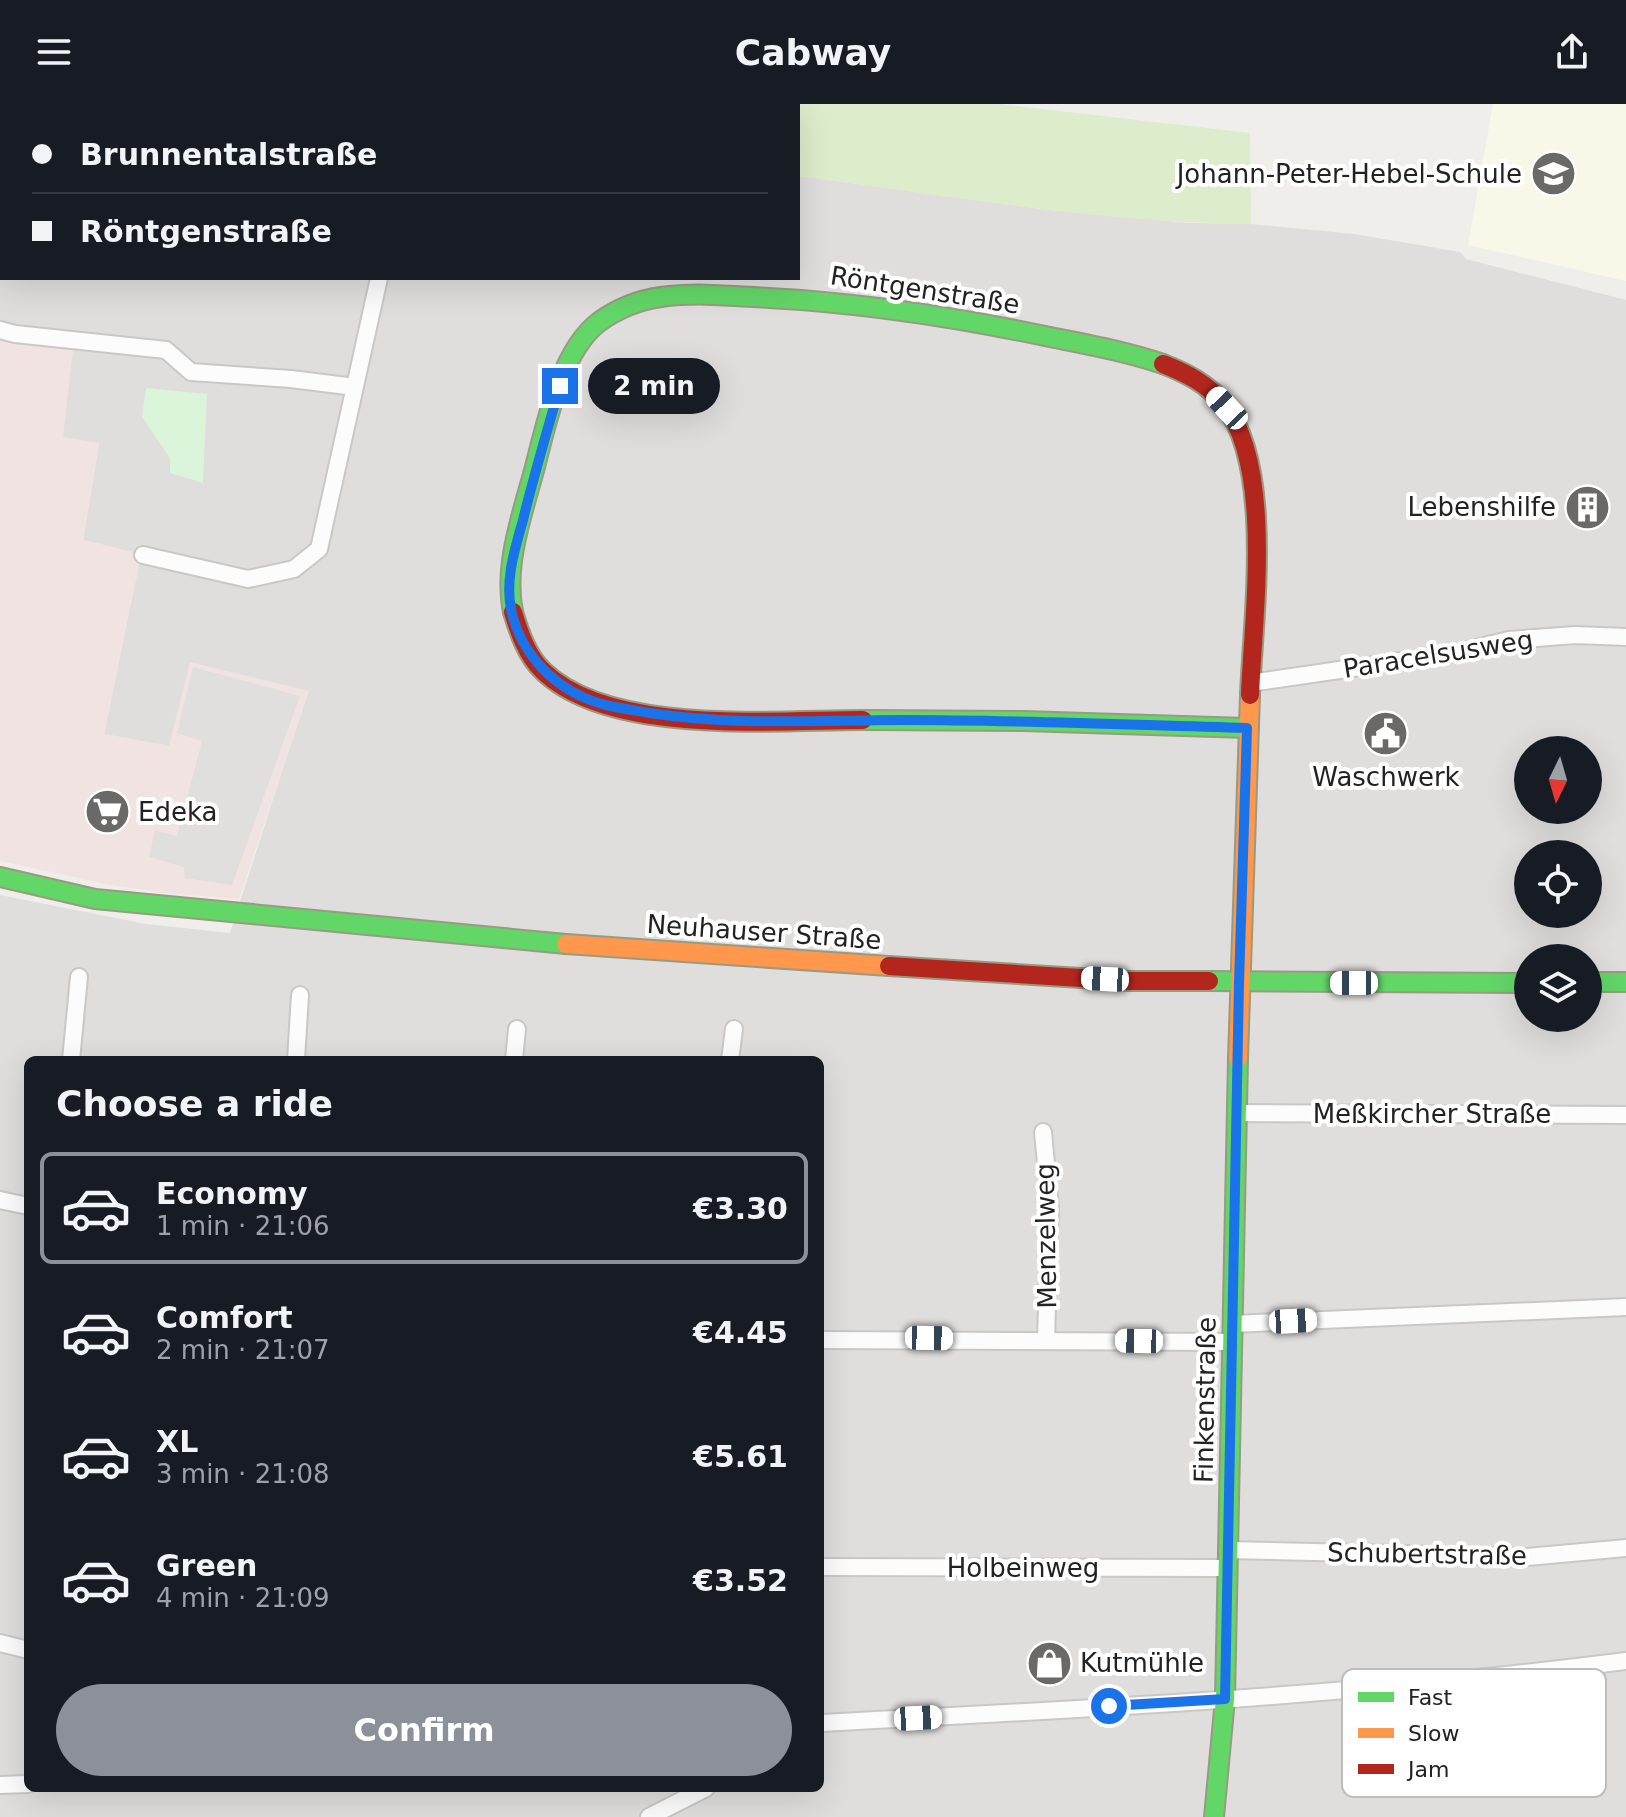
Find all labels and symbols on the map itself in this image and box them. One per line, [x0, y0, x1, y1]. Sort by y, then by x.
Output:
school or university icon: Johann-Peter-Hebel-Schule [1529, 150, 1577, 198]
place label: Johann-Peter-Hebel-Schule [1175, 159, 1522, 189]
street label: Röntgenstraße [828, 260, 1022, 320]
callout: 2 min [588, 358, 720, 414]
route end [542, 368, 578, 404]
car [1202, 382, 1252, 434]
building icon: Lebenshilfe [1563, 483, 1611, 531]
place label: Lebenshilfe [1407, 492, 1556, 522]
street label: Paracelsusweg [1341, 624, 1535, 684]
public building icon: Waschwerk [1362, 710, 1410, 758]
north arrow [1514, 736, 1602, 824]
place label: Waschwerk [1312, 762, 1460, 792]
supermarket icon: Edeka [83, 788, 131, 836]
place label: Edeka [138, 797, 217, 827]
street label: Neuhauser Straße [646, 909, 882, 955]
car [1080, 966, 1130, 992]
car [1330, 971, 1378, 995]
street label: Meßkircher Straße [1313, 1099, 1551, 1129]
street label: Menzelweg [1030, 1163, 1062, 1309]
car [1268, 1308, 1318, 1334]
street label: Finkenstraße [1189, 1317, 1221, 1483]
car [905, 1326, 953, 1350]
car [1115, 1329, 1163, 1353]
street label: Schubertstraße [1327, 1537, 1527, 1571]
street label: Holbeinweg [947, 1553, 1099, 1583]
shop icon: Kutmühle [1025, 1639, 1073, 1687]
place label: Kutmühle [1080, 1648, 1204, 1678]
legend [1342, 1669, 1606, 1797]
text: Fast [1408, 1685, 1453, 1710]
route start [1091, 1688, 1127, 1724]
car [893, 1705, 943, 1731]
text: Slow [1408, 1721, 1460, 1746]
text: Jam [1406, 1757, 1449, 1782]

